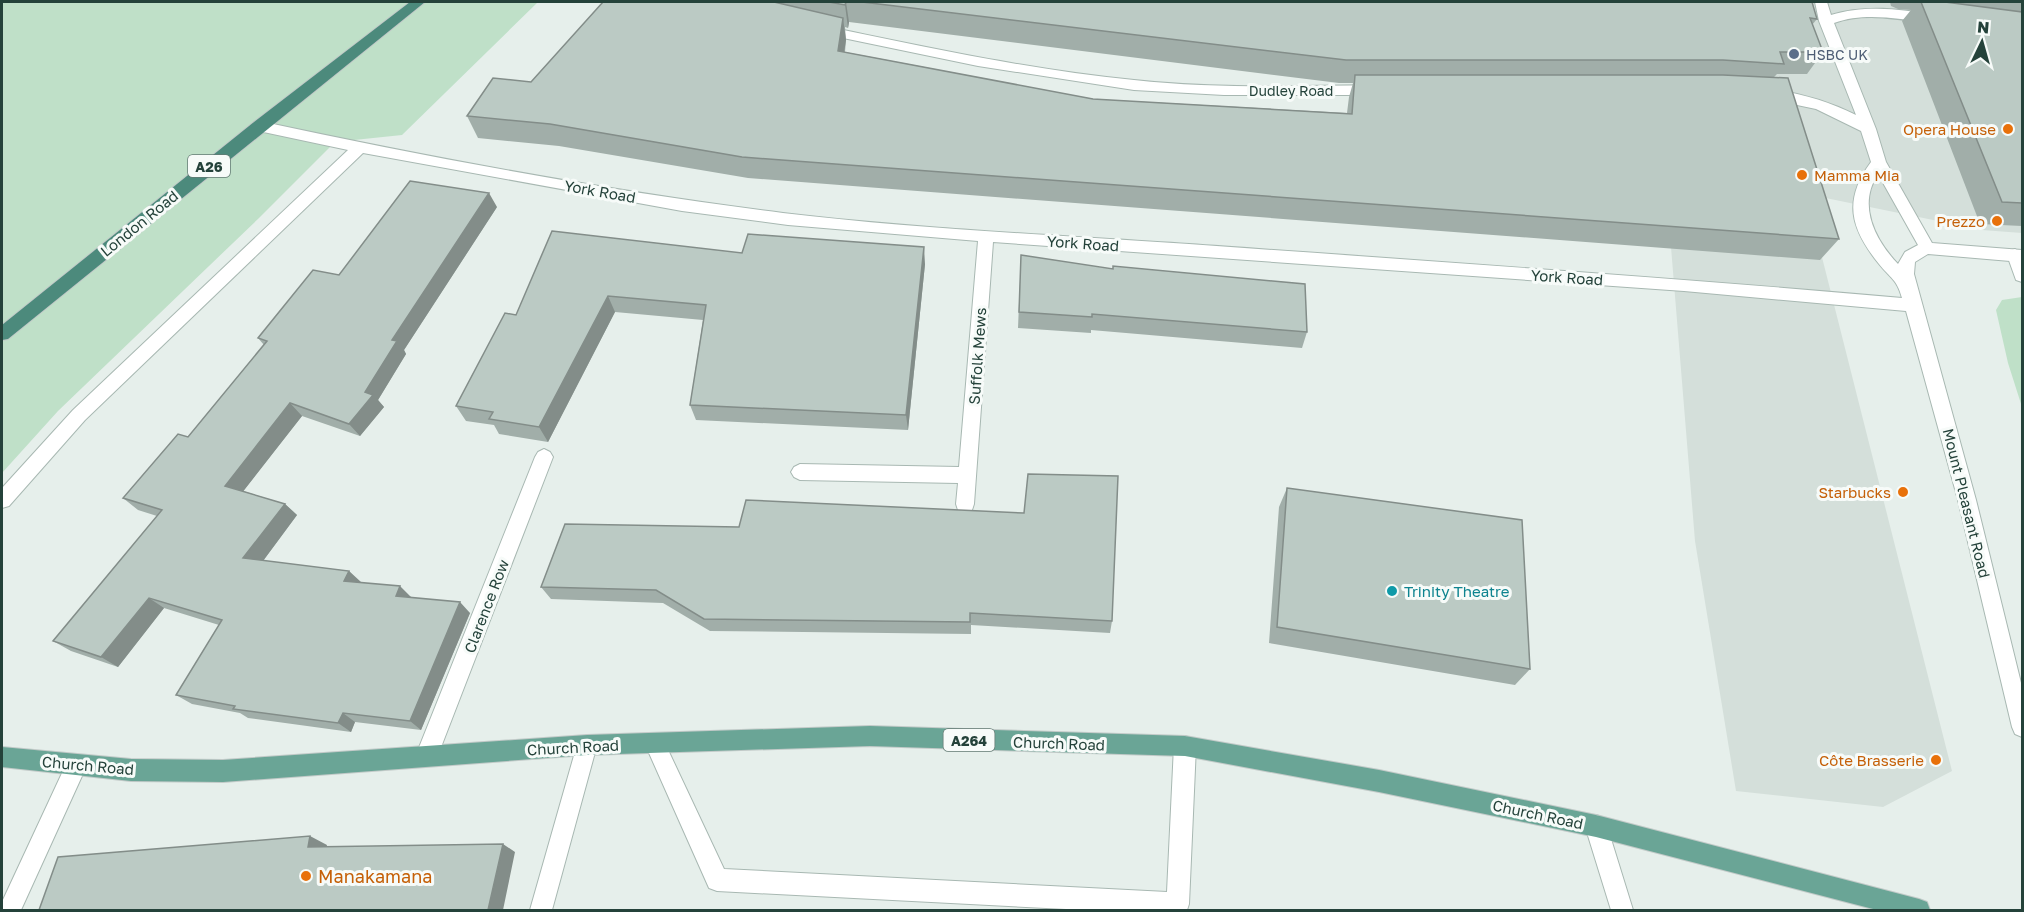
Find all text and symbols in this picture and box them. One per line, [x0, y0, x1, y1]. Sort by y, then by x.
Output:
north arrow [1952, 12, 2012, 72]
text: N [1976, 17, 1990, 38]
place label: HSBC UK [1806, 46, 1868, 63]
marker: HSBC UK [1787, 47, 1801, 61]
street label: Dudley Road [1249, 82, 1333, 99]
place label: Opera House [1903, 120, 1996, 138]
marker: Opera House [2001, 122, 2015, 136]
road number: A26 [188, 155, 230, 177]
place label: Mamma Mia [1814, 166, 1900, 184]
marker: Mamma Mia [1795, 168, 1809, 182]
street label: York Road [563, 176, 637, 206]
street label: London Road [97, 186, 181, 260]
place label: Prezzo [1936, 212, 1985, 230]
marker: Prezzo [1990, 214, 2004, 228]
street label: York Road [1046, 232, 1120, 254]
street label: York Road [1530, 266, 1604, 288]
street label: Suffolk Mews [965, 307, 989, 405]
street label: Mount Pleasant Road [1940, 426, 1994, 580]
place label: Starbucks [1818, 483, 1891, 501]
marker: Starbucks [1896, 485, 1910, 499]
street label: Clarence Row [460, 557, 512, 655]
place label: Trinity Theatre [1404, 582, 1510, 600]
marker: Trinity Theatre [1385, 584, 1399, 598]
road number: A264 [944, 729, 994, 751]
street label: Church Road [1013, 732, 1105, 754]
street label: Church Road [527, 736, 619, 758]
place label: Côte Brasserie [1819, 751, 1924, 769]
street label: Church Road [41, 752, 135, 778]
marker: Côte Brasserie [1929, 753, 1943, 767]
street label: Church Road [1491, 796, 1585, 832]
place label: Manakamana [318, 865, 432, 887]
marker: Manakamana [299, 869, 313, 883]

